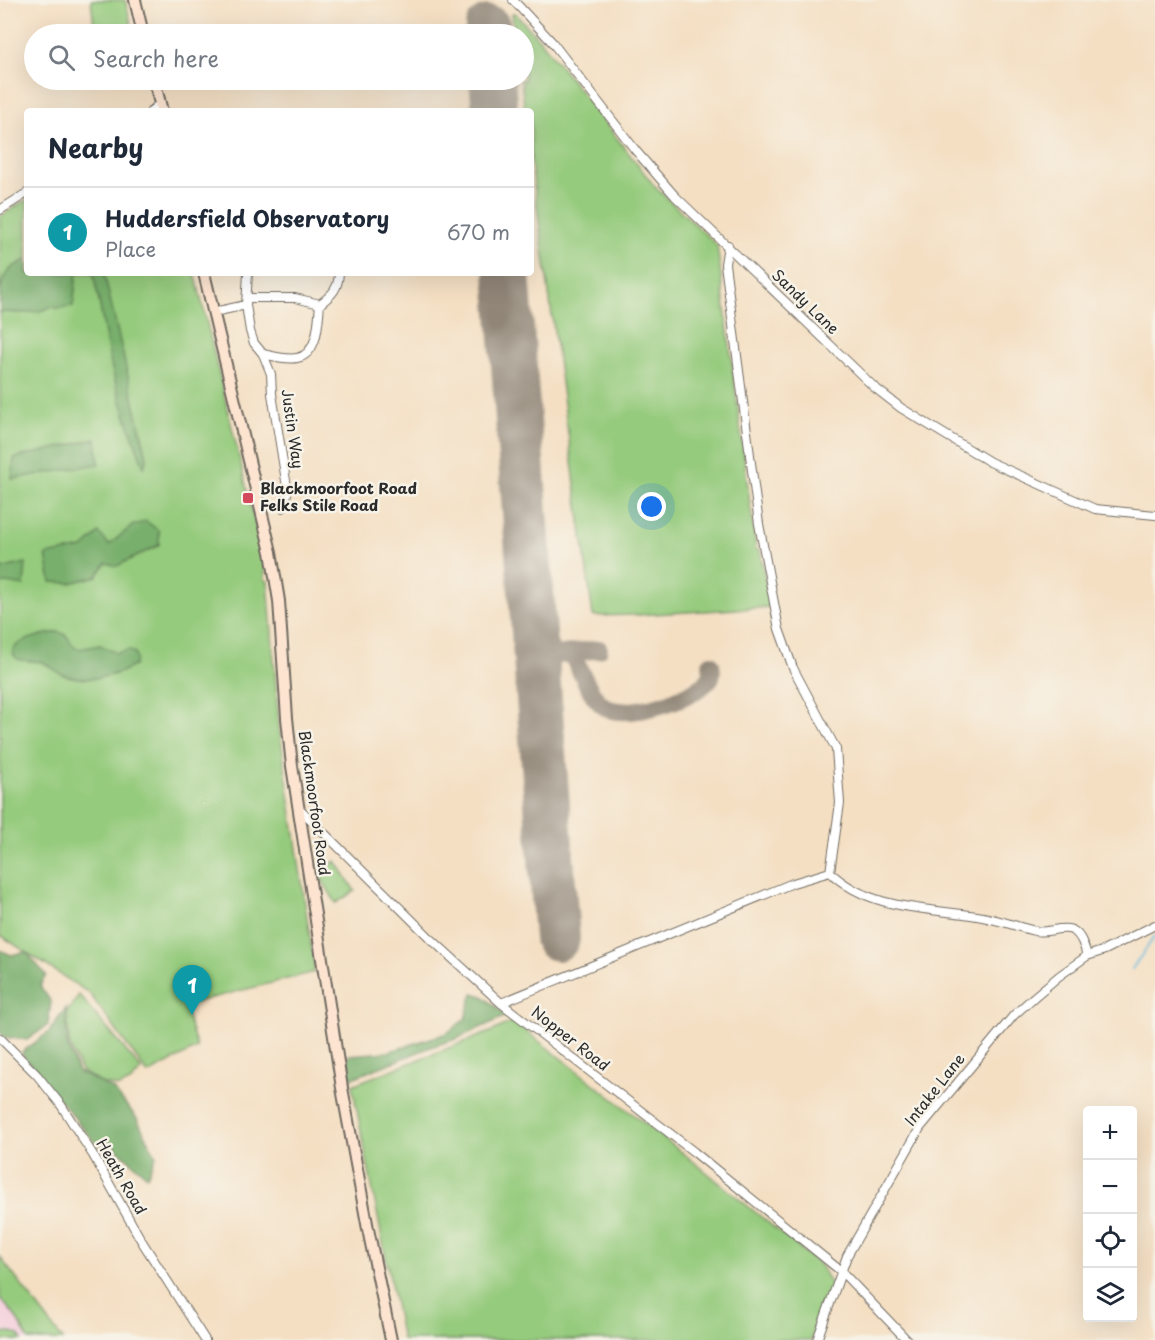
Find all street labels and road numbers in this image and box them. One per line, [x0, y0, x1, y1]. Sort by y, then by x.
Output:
street label: Sandy Lane [767, 263, 845, 339]
street label: Justin Way [277, 388, 310, 470]
street label: Blackmoorfoot Road [294, 729, 337, 877]
street label: Nopper Road [527, 1000, 615, 1076]
street label: Intake Lane [898, 1048, 970, 1130]
street label: Heath Road [91, 1134, 153, 1218]

